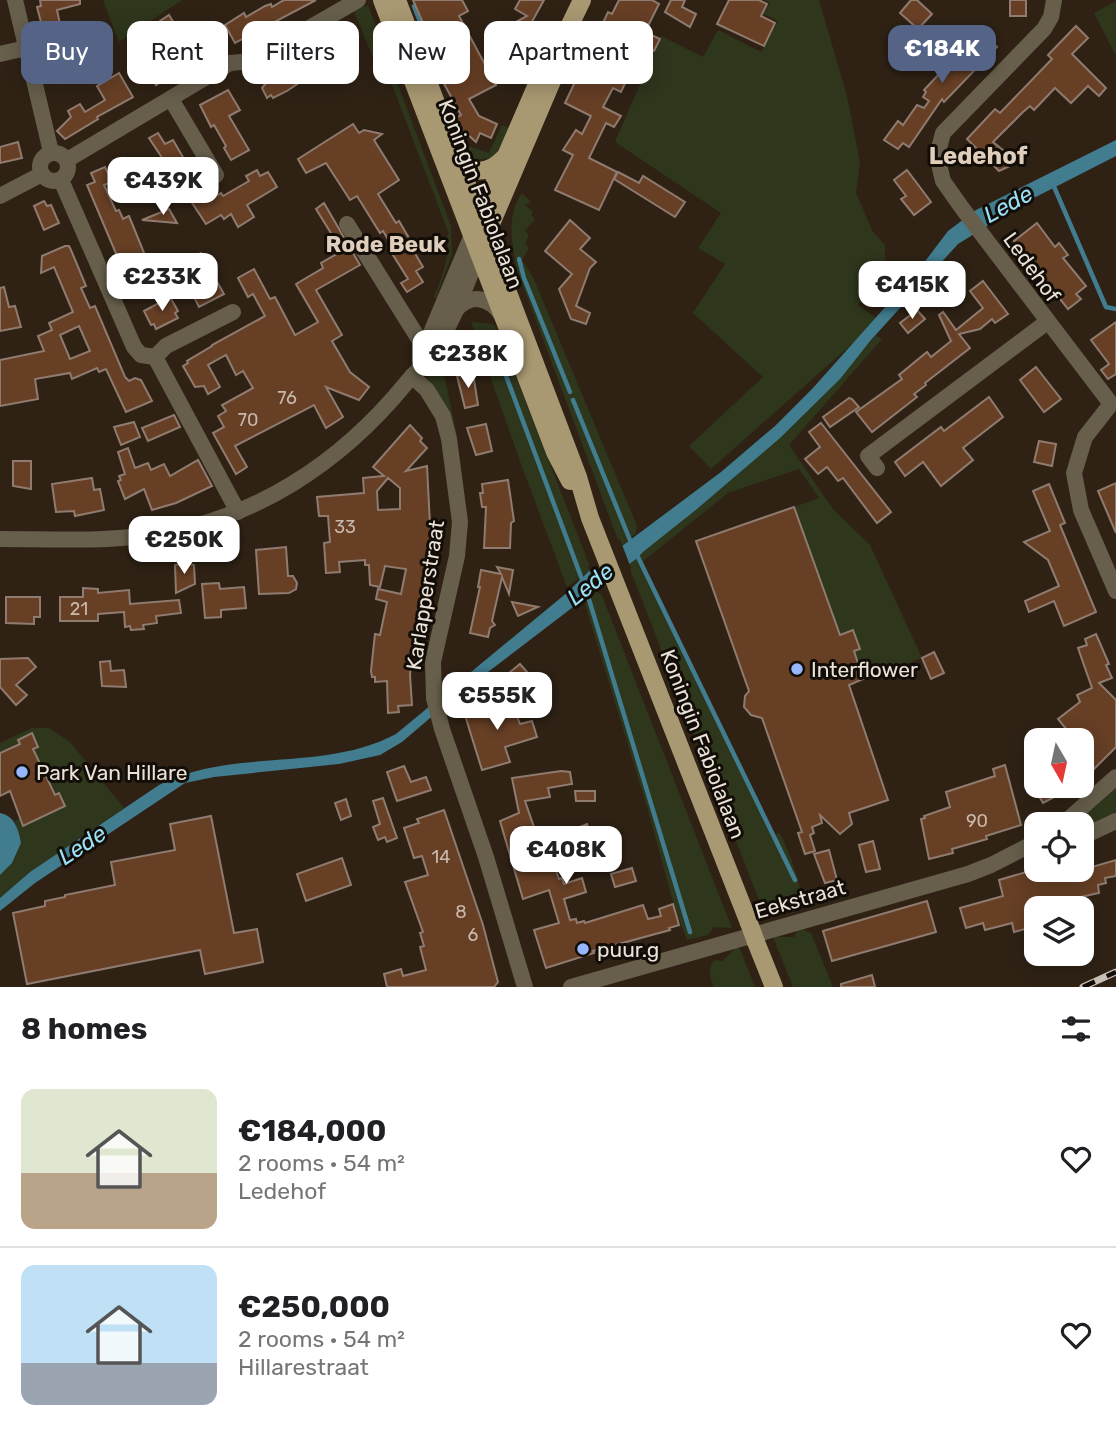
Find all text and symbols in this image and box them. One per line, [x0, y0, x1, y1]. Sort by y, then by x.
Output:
chip: Buy [21, 21, 113, 84]
chip: Rent [127, 21, 228, 84]
chip: Filters [242, 21, 359, 84]
chip: New [373, 21, 470, 84]
chip: Apartment [484, 21, 653, 84]
pin: €184K [893, 25, 991, 85]
text: €184K [904, 34, 980, 62]
street label: Koningin Fabiolalaan [433, 96, 529, 292]
district label: Ledehof [929, 142, 1028, 170]
pin: €439K [114, 158, 212, 217]
text: €439K [124, 166, 202, 194]
water label: Lede [979, 179, 1038, 229]
street label: Ledehof [998, 227, 1066, 307]
district label: Rode Beuk [326, 230, 447, 258]
pin: €233K [113, 254, 211, 313]
text: €233K [123, 262, 201, 290]
pin: €415K [863, 262, 961, 321]
text: €415K [875, 270, 949, 298]
pin: €238K [419, 330, 517, 390]
text: €238K [429, 339, 507, 367]
house number: 76 [277, 387, 297, 409]
house number: 70 [238, 409, 258, 431]
pin: €250K [135, 516, 233, 576]
house number: 33 [334, 516, 356, 538]
street label: Karlapperstraat [401, 518, 449, 672]
text: €250K [145, 525, 223, 553]
water label: Lede [561, 557, 619, 611]
house number: 21 [70, 598, 88, 620]
street label: Koningin Fabiolalaan [655, 646, 751, 842]
place label: Interflower [811, 657, 918, 682]
marker: Interflower [789, 661, 805, 677]
pin: €555K [448, 672, 546, 732]
text: €555K [458, 681, 536, 709]
north arrow [1024, 728, 1094, 798]
map controls [1024, 728, 1094, 966]
place label: Park Van Hillare [36, 760, 188, 785]
marker: Park Van Hillare [14, 764, 30, 780]
house number: 90 [966, 810, 988, 832]
button: locate [1024, 812, 1094, 882]
water label: Lede [53, 819, 111, 871]
pin: €408K [517, 826, 615, 886]
text: €408K [526, 835, 606, 863]
house number: 14 [432, 846, 450, 868]
street label: Eekstraat [752, 874, 848, 924]
button: layers [1024, 896, 1094, 966]
house number: 8 [455, 901, 467, 923]
house number: 6 [468, 924, 479, 946]
place label: puur.g [597, 937, 659, 962]
marker: puur.g [575, 941, 591, 957]
icon: filters [1057, 1010, 1095, 1048]
text: 8 homes [21, 1011, 147, 1047]
text: €184,000 [238, 1113, 386, 1149]
icon: home [77, 1117, 161, 1201]
icon: heart [1057, 1140, 1095, 1178]
text: 2 rooms · 54 m² [238, 1149, 405, 1177]
text: Ledehof [238, 1177, 326, 1205]
text: €250,000 [238, 1289, 390, 1325]
icon: home [77, 1293, 161, 1377]
icon: heart [1057, 1316, 1095, 1354]
text: 2 rooms · 54 m² [238, 1325, 405, 1353]
text: Hillarestraat [238, 1353, 369, 1381]

